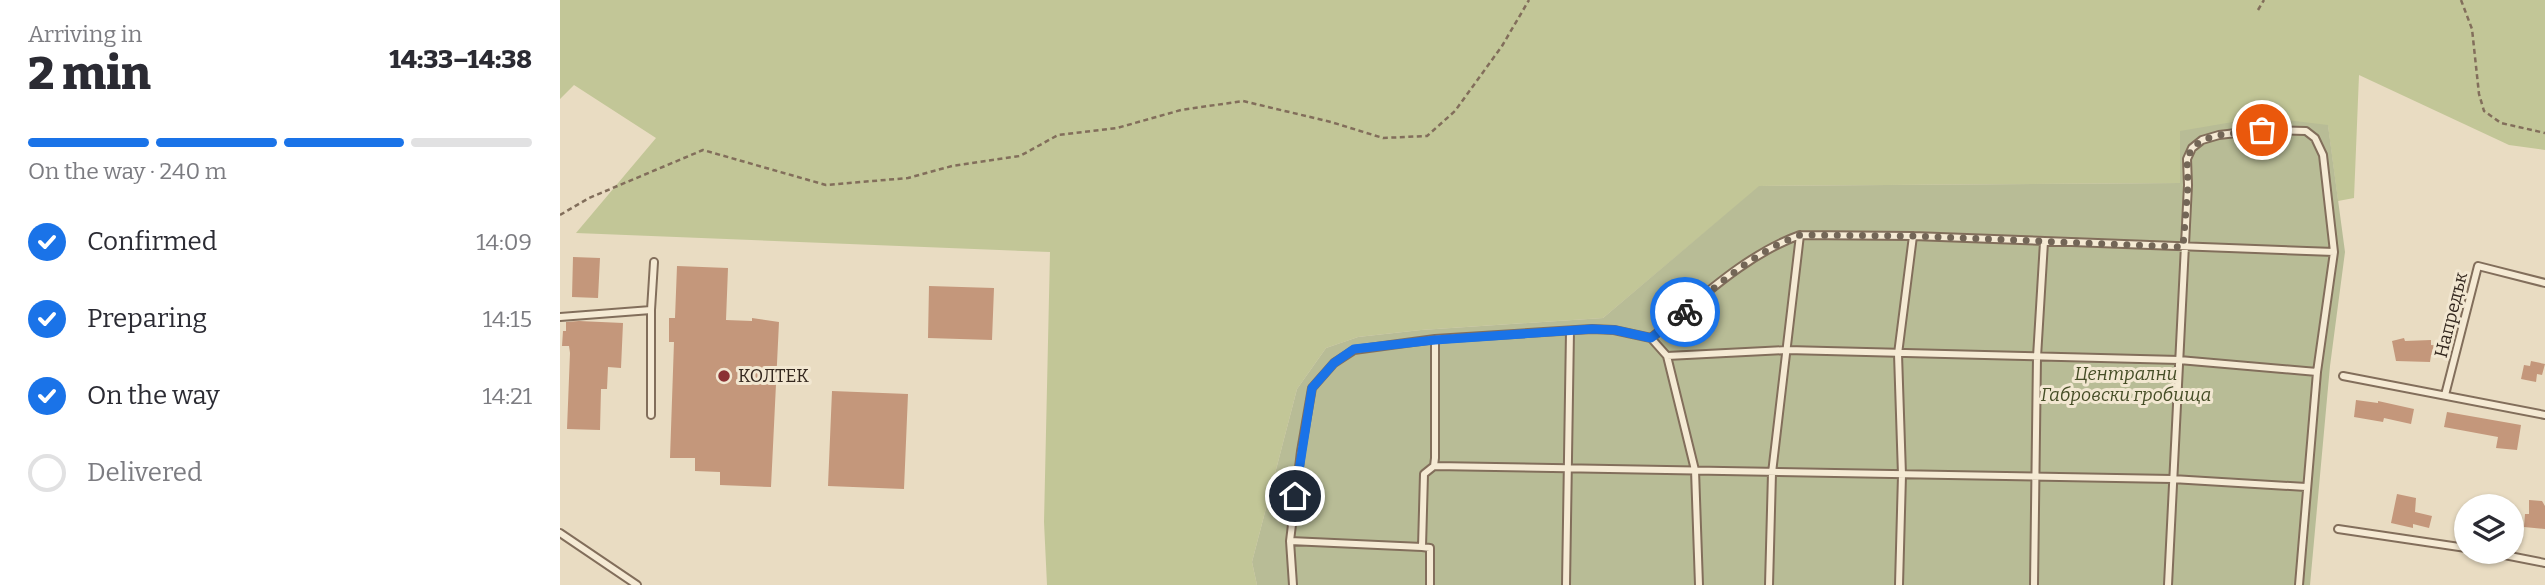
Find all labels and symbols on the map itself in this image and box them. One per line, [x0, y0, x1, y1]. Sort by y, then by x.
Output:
pin [2232, 100, 2292, 160]
street label: Напредък [2430, 269, 2472, 360]
courier [1650, 277, 1720, 347]
park label: Централни Габровски гробища [2041, 363, 2211, 406]
place label: КОЛТЕК [738, 365, 809, 387]
marker: КОЛТЕК [716, 368, 732, 384]
pin [1265, 466, 1325, 526]

